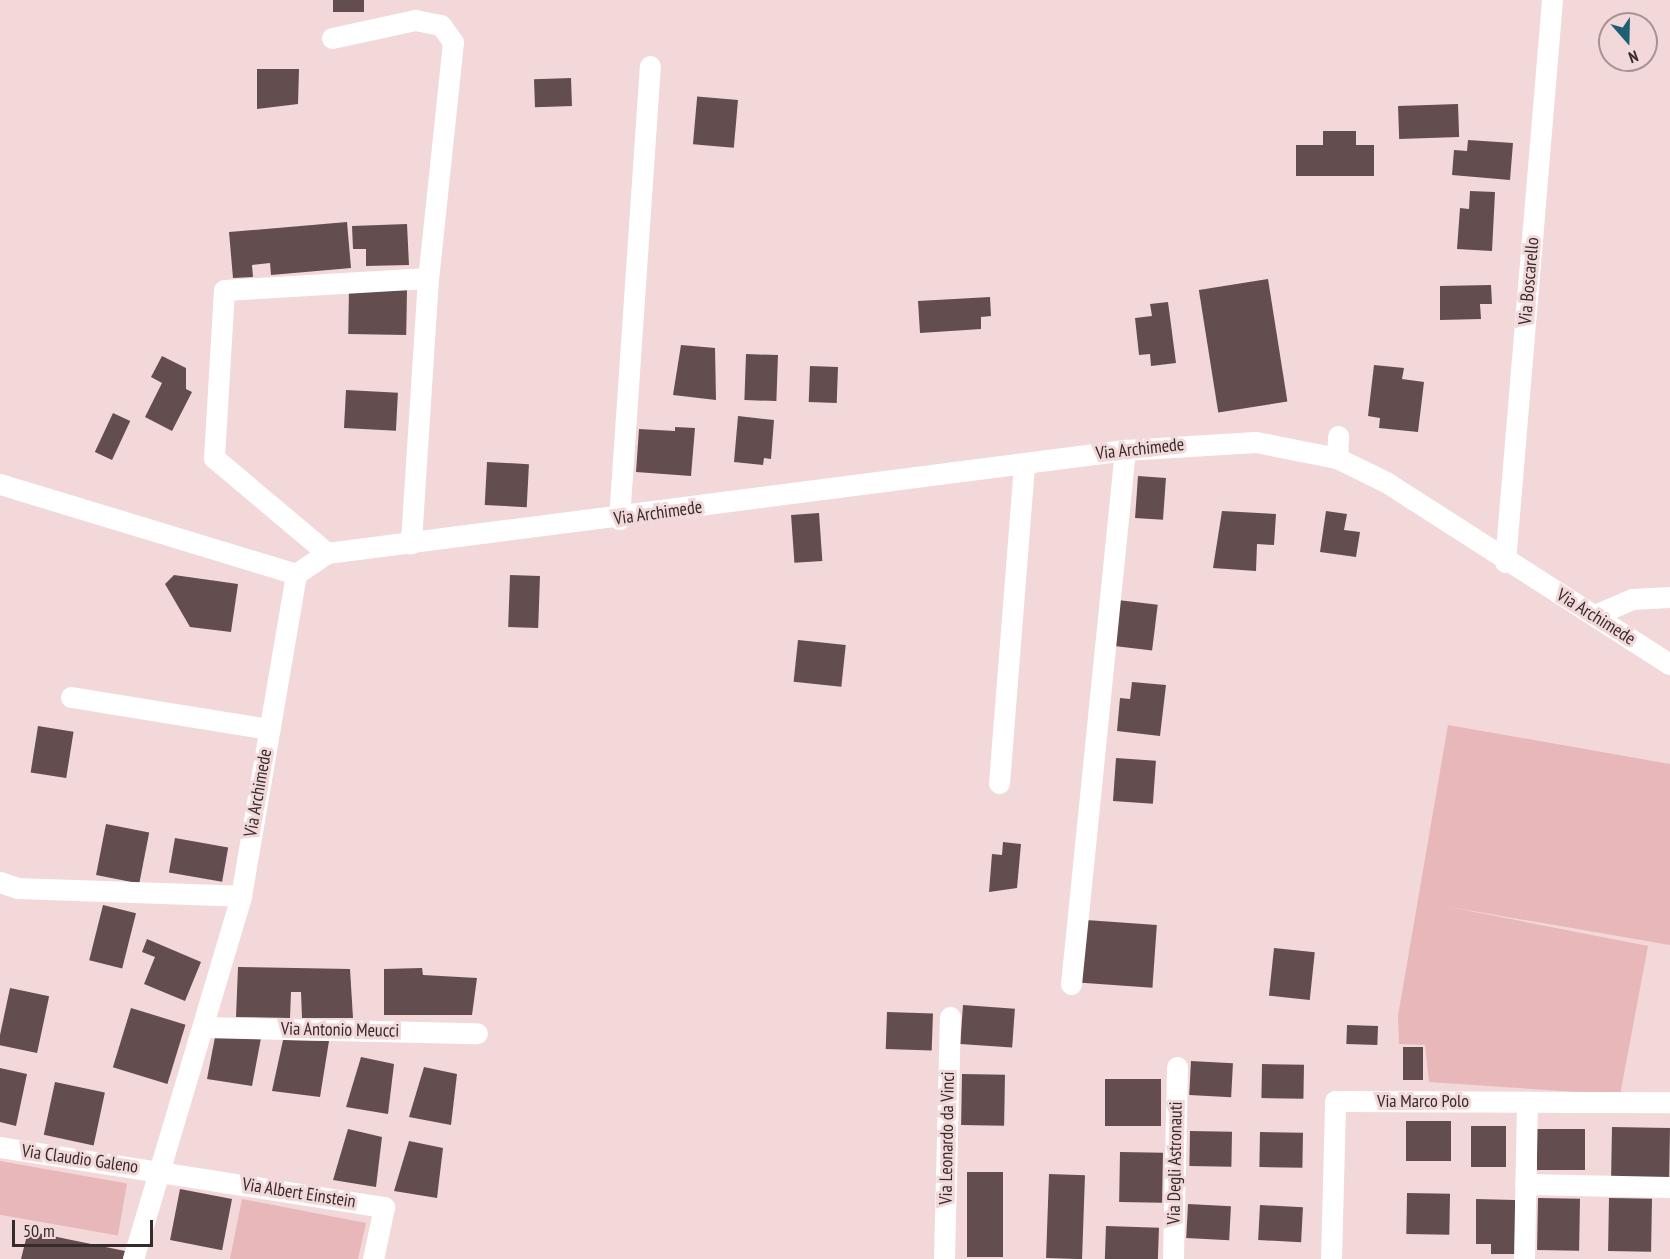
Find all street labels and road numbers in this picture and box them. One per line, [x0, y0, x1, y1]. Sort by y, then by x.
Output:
street label: Via Boscarello [1514, 236, 1544, 326]
street label: Via Archimede [1094, 434, 1186, 464]
street label: Via Archimede [612, 496, 704, 530]
street label: Via Archimede [1552, 584, 1640, 650]
street label: Via Archimede [240, 747, 276, 839]
street label: Via Antonio Meucci [280, 1018, 400, 1042]
street label: Via Leonardo da Vinci [935, 1071, 959, 1205]
street label: Via Marco Polo [1377, 1090, 1469, 1112]
street label: Via Degli Astronauti [1163, 1101, 1187, 1225]
street label: Via Claudio Galeno [20, 1140, 140, 1178]
street label: Via Albert Einstein [241, 1173, 357, 1213]

